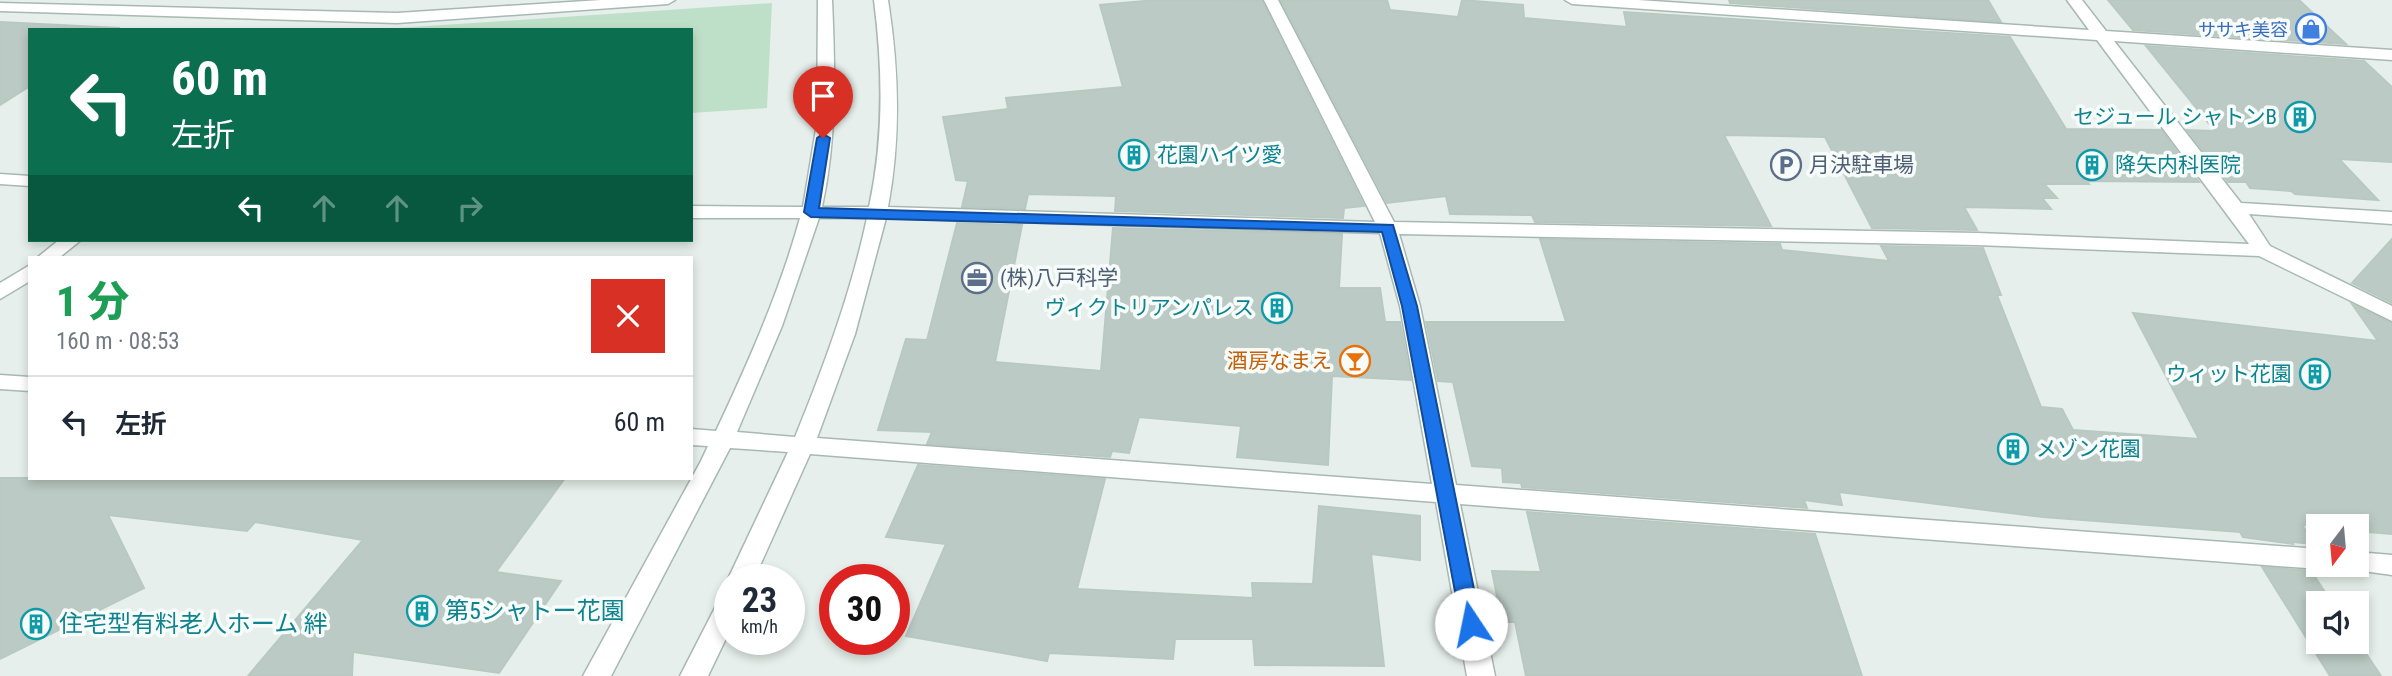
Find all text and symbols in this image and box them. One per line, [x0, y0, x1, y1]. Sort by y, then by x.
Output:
shop icon: ササキ美容 [2294, 12, 2328, 46]
place label: ササキ美容 [2198, 19, 2288, 40]
text: 60 m [171, 50, 268, 107]
icon: left [56, 56, 147, 147]
pin [793, 66, 853, 138]
icon: arrive [804, 77, 842, 115]
building icon: セジュール シャトンB [2283, 100, 2317, 134]
place label: セジュール シャトンB [2073, 105, 2277, 129]
text: 左折 [171, 116, 235, 154]
building icon: 花園ハイツ愛 [1117, 138, 1151, 172]
place label: 花園ハイツ愛 [1157, 143, 1283, 167]
parking icon: 月決駐車場 [1769, 148, 1803, 182]
building icon: 降矢内科医院 [2075, 148, 2109, 182]
place label: 月決駐車場 [1809, 153, 1914, 177]
place label: 降矢内科医院 [2115, 153, 2241, 177]
icon: left [232, 189, 270, 227]
icon: ahead [305, 189, 343, 227]
icon: ahead [378, 189, 416, 227]
icon: right [451, 189, 489, 227]
office icon: (株)八戸科学 [960, 261, 994, 295]
place label: (株)八戸科学 [1000, 266, 1118, 290]
text: 1 分 [56, 277, 129, 326]
button: close [591, 279, 665, 353]
building icon: ヴィクトリアンパレス [1260, 291, 1294, 325]
place label: ヴィクトリアンパレス [1045, 296, 1254, 320]
text: 160 m · 08:53 [56, 328, 180, 355]
bar icon: 酒房なまえ [1338, 344, 1372, 378]
place label: 酒房なまえ [1227, 349, 1332, 373]
building icon: ウィット花園 [2298, 357, 2332, 391]
place label: ウィット花園 [2166, 362, 2292, 386]
icon: left [56, 403, 94, 441]
text: 60 m [614, 407, 665, 437]
text: 左折 [115, 409, 167, 439]
building icon: メゾン花園 [1996, 432, 2030, 466]
place label: メゾン花園 [2036, 437, 2141, 461]
north arrow [2306, 514, 2370, 578]
map controls [2306, 514, 2369, 654]
speed limit sign: 30 [819, 564, 910, 655]
text: 23 [742, 580, 777, 621]
position arrow [1434, 587, 1508, 661]
button: sound [2306, 591, 2369, 654]
building icon: 第5シャトー花園 [405, 594, 439, 628]
place label: 第5シャトー花園 [445, 597, 625, 625]
building icon: 住宅型有料老人ホーム 絆 [19, 607, 53, 641]
place label: 住宅型有料老人ホーム 絆 [59, 610, 328, 638]
text: km/h [741, 616, 778, 637]

